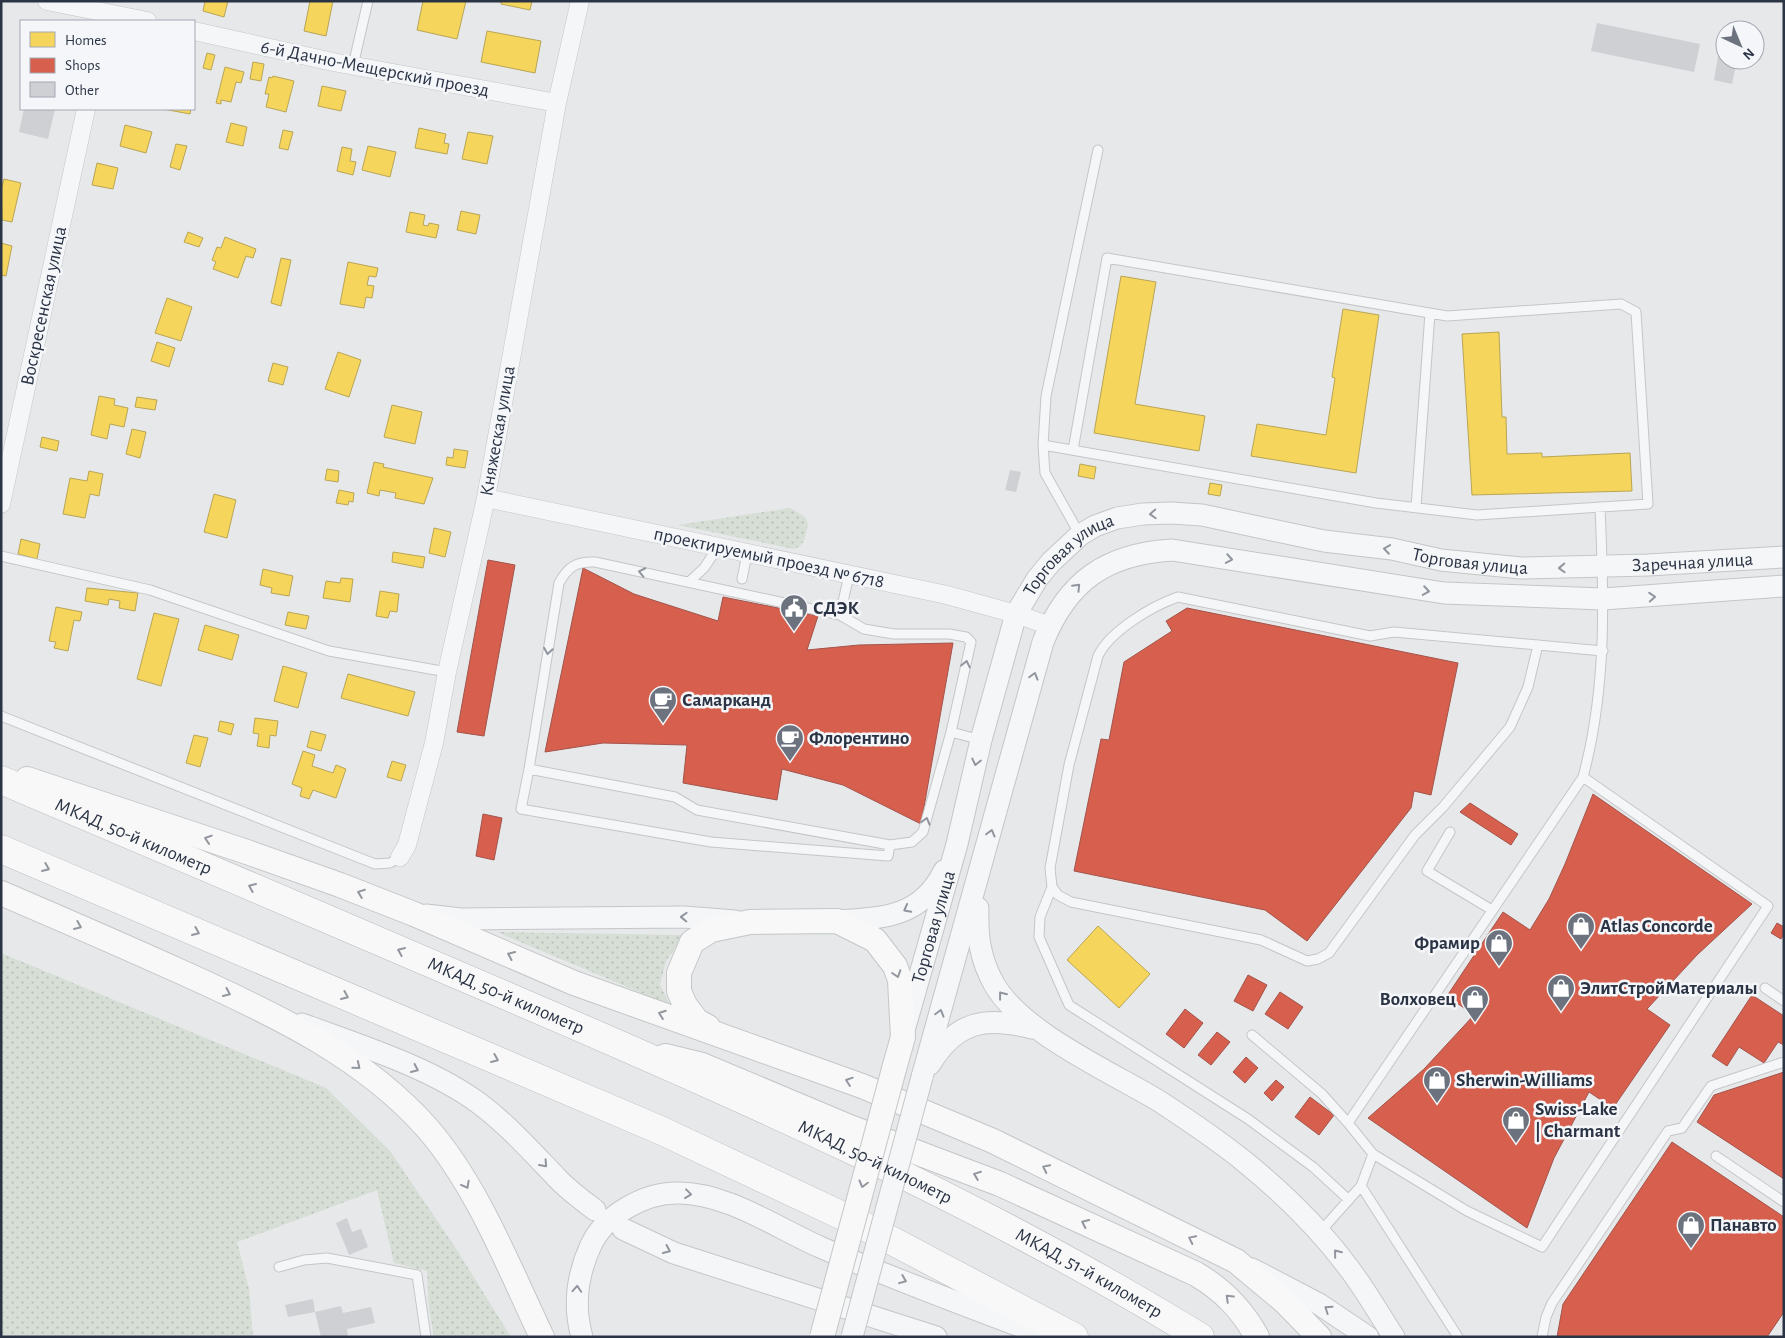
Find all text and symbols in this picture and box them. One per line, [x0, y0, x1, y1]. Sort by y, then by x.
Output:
legend [20, 20, 195, 110]
north arrow [1715, 20, 1765, 70]
text: Homes [65, 33, 107, 48]
street label: 6-й Дачно-Мещерский проезд [259, 37, 491, 101]
text: N [1740, 45, 1757, 62]
text: Shops [65, 58, 100, 73]
text: Other [65, 83, 99, 98]
street label: Воскресенская улица [18, 224, 70, 387]
street label: Княжеская улица [477, 364, 519, 498]
one-way arrow [1149, 508, 1157, 519]
street label: Торговая улица [1020, 510, 1117, 599]
street label: проектируемый проезд № 6718 [652, 524, 886, 592]
one-way arrow [1382, 544, 1390, 555]
street label: Торговая улица [1411, 544, 1528, 578]
street label: Заречная улица [1632, 549, 1754, 575]
one-way arrow [1225, 554, 1234, 564]
one-way arrow [1558, 562, 1566, 573]
one-way arrow [637, 567, 646, 578]
one-way arrow [1071, 583, 1080, 592]
one-way arrow [1422, 585, 1431, 595]
one-way arrow [1648, 591, 1656, 602]
public building icon: СДЭК [779, 593, 809, 632]
place label: СДЭК [813, 599, 860, 618]
one-way arrow [543, 647, 554, 655]
one-way arrow [960, 659, 971, 668]
one-way arrow [1028, 673, 1038, 681]
cafe icon: Самарканд [648, 685, 678, 724]
place label: Самарканд [682, 691, 771, 710]
cafe icon: Флорентино [775, 723, 805, 762]
place label: Флорентино [809, 729, 909, 748]
one-way arrow [971, 758, 982, 767]
street label: МКАД, 50-й километр [52, 795, 215, 878]
one-way arrow [921, 817, 931, 826]
one-way arrow [985, 829, 995, 838]
one-way arrow [204, 834, 213, 844]
one-way arrow [41, 862, 50, 873]
street label: Торговая улица [908, 868, 959, 985]
one-way arrow [248, 882, 257, 893]
one-way arrow [357, 889, 366, 899]
one-way arrow [904, 903, 913, 913]
shop icon: Atlas Concorde [1566, 911, 1596, 950]
one-way arrow [680, 912, 688, 923]
place label: Atlas Concorde [1600, 917, 1713, 936]
one-way arrow [73, 920, 82, 931]
one-way arrow [191, 925, 200, 936]
shop icon: Фрамир [1484, 928, 1514, 967]
place label: Фрамир [1414, 934, 1480, 953]
one-way arrow [397, 946, 406, 957]
one-way arrow [507, 950, 516, 961]
street label: МКАД, 50-й километр [425, 954, 587, 1038]
one-way arrow [892, 969, 902, 977]
shop icon: ЭлитСтройМатериалы [1546, 973, 1576, 1012]
place label: ЭлитСтройМатериалы [1580, 979, 1757, 998]
shop icon: Волховец [1460, 984, 1490, 1023]
one-way arrow [222, 986, 231, 997]
one-way arrow [340, 989, 349, 1000]
place label: Волховец [1380, 990, 1456, 1009]
one-way arrow [1000, 992, 1008, 1001]
one-way arrow [659, 1010, 667, 1020]
one-way arrow [934, 1010, 944, 1018]
one-way arrow [490, 1054, 498, 1064]
one-way arrow [352, 1061, 361, 1070]
one-way arrow [410, 1062, 419, 1073]
shop icon: Sherwin-Williams [1422, 1065, 1452, 1104]
place label: Sherwin-Williams [1456, 1071, 1593, 1090]
one-way arrow [846, 1077, 854, 1087]
place label: Swiss-Lake | Charmant [1535, 1100, 1621, 1142]
shop icon: Swiss-Lake | Charmant [1501, 1105, 1531, 1144]
street label: МКАД, 50-й километр [795, 1117, 955, 1207]
one-way arrow [538, 1158, 547, 1167]
one-way arrow [1042, 1163, 1051, 1174]
one-way arrow [973, 1171, 982, 1181]
one-way arrow [460, 1180, 470, 1189]
one-way arrow [858, 1180, 869, 1188]
one-way arrow [684, 1188, 692, 1199]
shop icon: Панавто [1676, 1210, 1706, 1249]
place label: Панавто [1710, 1216, 1777, 1235]
one-way arrow [1081, 1219, 1090, 1229]
street label: МКАД, 51-й километр [1012, 1224, 1166, 1322]
one-way arrow [1188, 1235, 1197, 1246]
one-way arrow [662, 1243, 671, 1254]
one-way arrow [1335, 1250, 1343, 1259]
one-way arrow [898, 1274, 907, 1285]
one-way arrow [572, 1284, 583, 1292]
one-way arrow [1225, 1295, 1234, 1304]
one-way arrow [1324, 1306, 1333, 1316]

